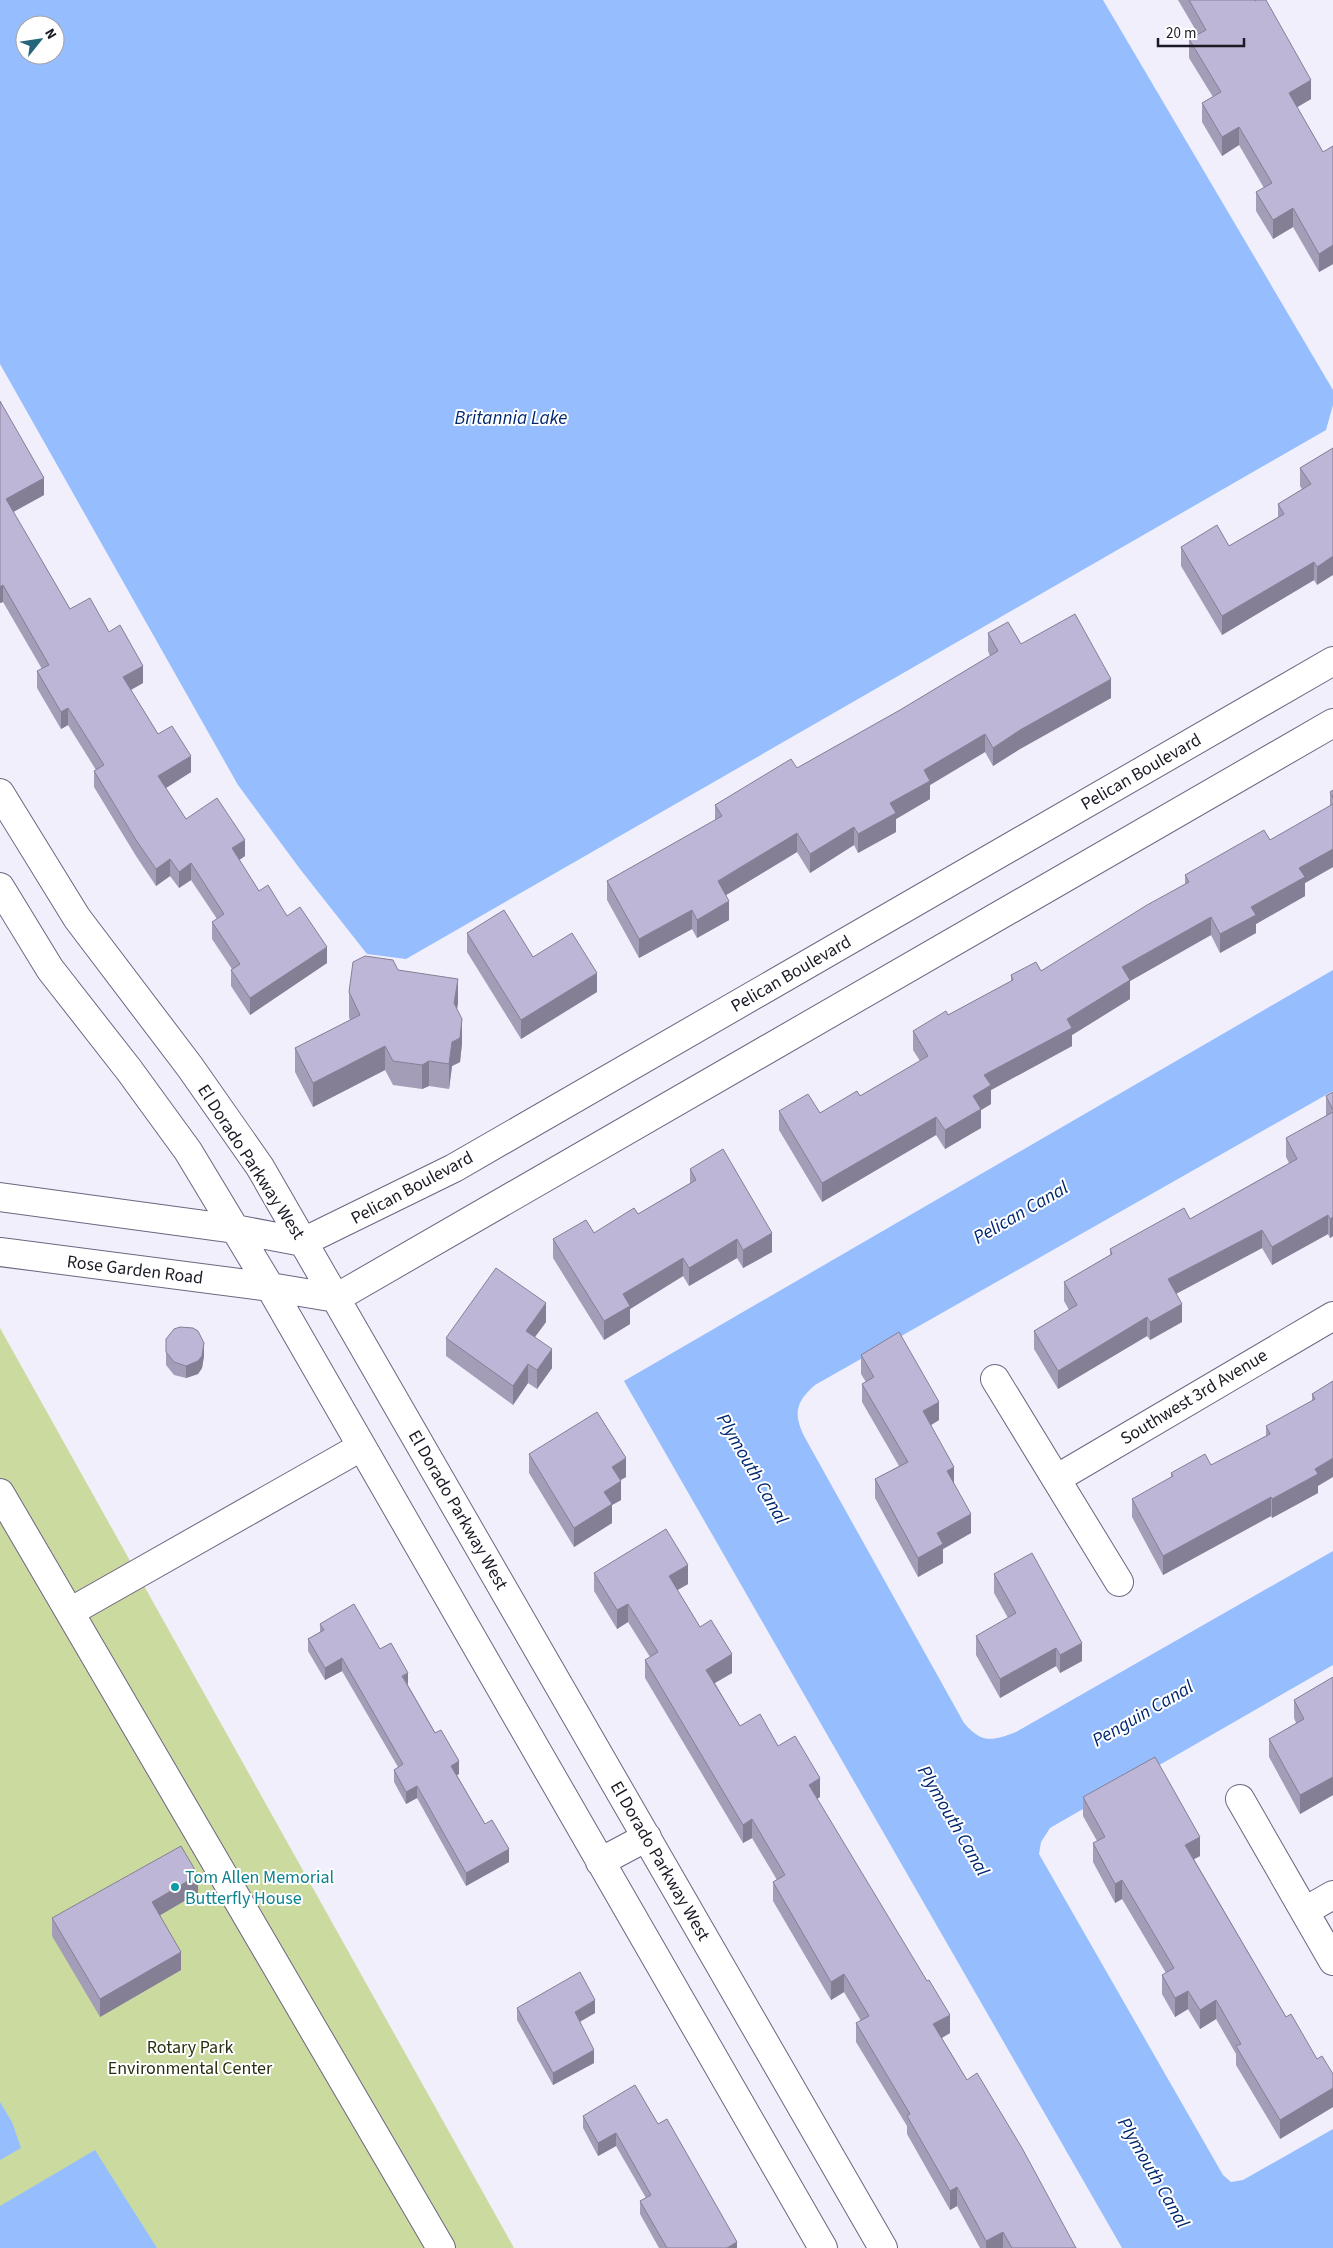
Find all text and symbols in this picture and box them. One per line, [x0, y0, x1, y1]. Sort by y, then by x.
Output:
north arrow [15, 15, 65, 65]
scale bar [1158, 15, 1244, 47]
text: 20 m [1166, 23, 1196, 44]
text: N [39, 25, 61, 43]
water label: Britannia Lake [455, 405, 567, 432]
street label: Pelican Boulevard [1076, 727, 1206, 817]
street label: Pelican Boulevard [726, 929, 856, 1019]
street label: El Dorado Parkway West [191, 1079, 311, 1245]
street label: Pelican Boulevard [346, 1145, 478, 1231]
water label: Pelican Canal [968, 1175, 1074, 1251]
street label: Rose Garden Road [65, 1249, 205, 1291]
street label: Southwest 3rd Avenue [1116, 1343, 1272, 1451]
water label: Plymouth Canal [709, 1409, 795, 1530]
street label: El Dorado Parkway West [402, 1426, 514, 1594]
water label: Penguin Canal [1087, 1674, 1199, 1754]
water label: Plymouth Canal [910, 1761, 996, 1882]
street label: El Dorado Parkway West [604, 1777, 716, 1945]
place label: Tom Allen Memorial Butterfly House [185, 1865, 334, 1911]
marker: Tom Allen Memorial Butterfly House [169, 1881, 181, 1893]
park label: Rotary Park Environmental Center [108, 2035, 273, 2081]
water label: Plymouth Canal [1110, 2113, 1196, 2234]

